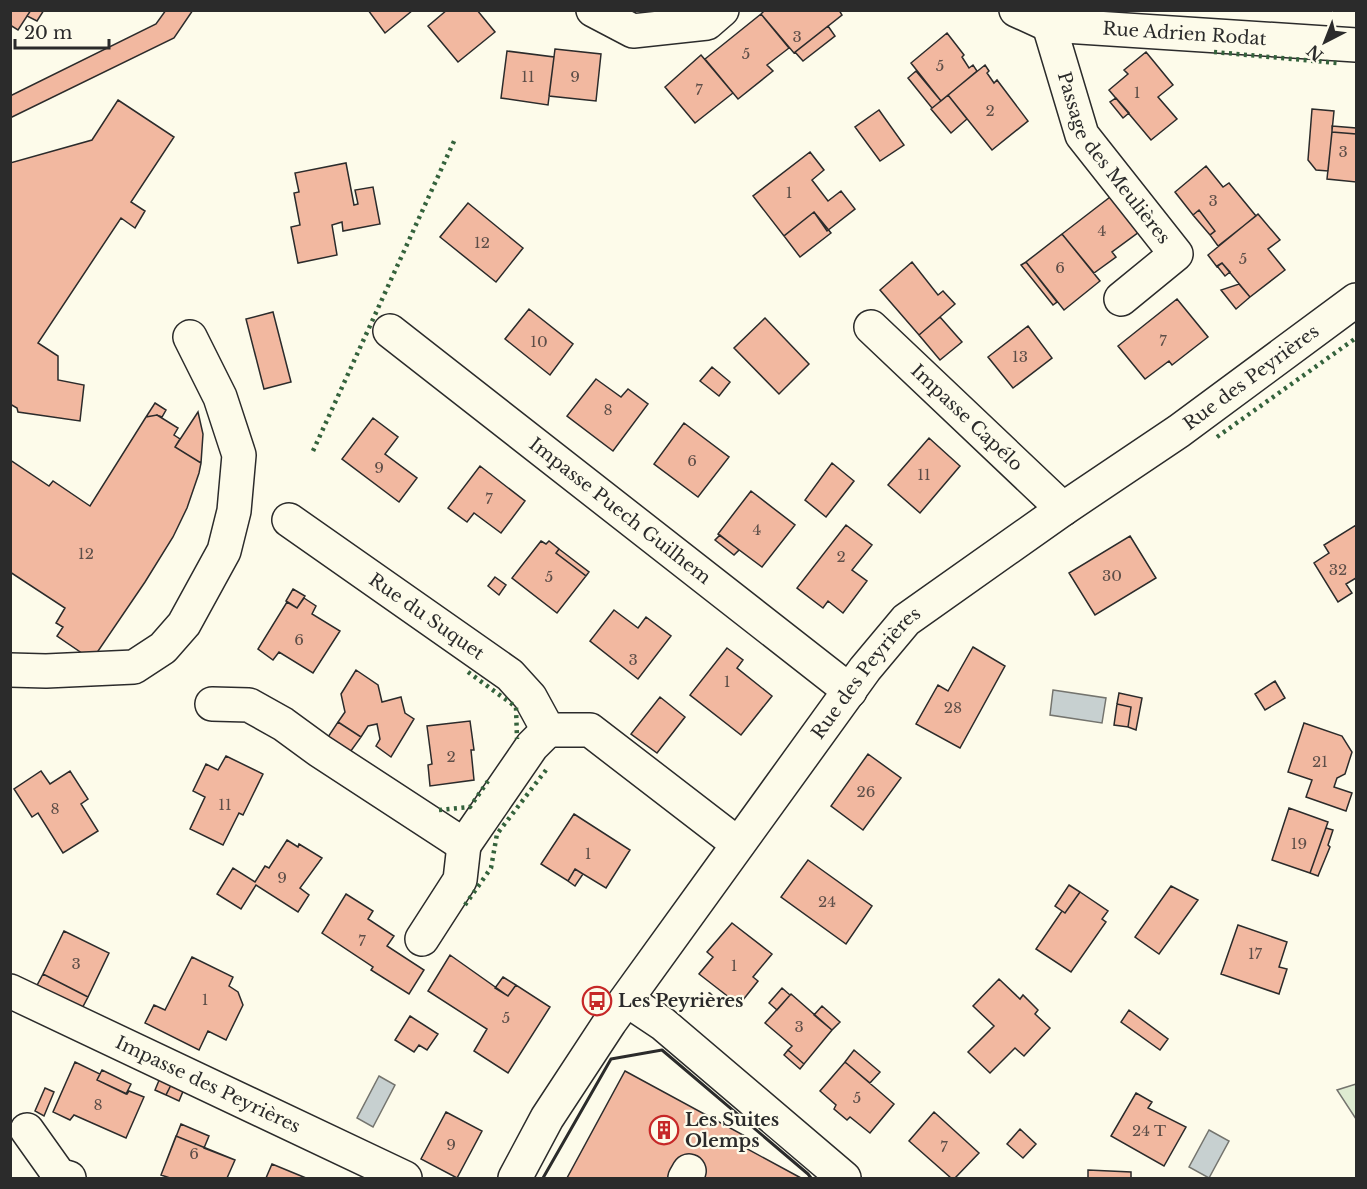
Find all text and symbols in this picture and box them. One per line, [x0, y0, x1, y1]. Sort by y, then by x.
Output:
scale bar [15, 12, 110, 50]
north arrow [1295, 12, 1355, 72]
street label: Rue Adrien Rodat [1102, 18, 1267, 50]
text: 20 m [24, 22, 72, 44]
house number: 3 [792, 27, 802, 46]
text: N [1303, 41, 1327, 66]
house number: 5 [742, 44, 750, 63]
house number: 5 [936, 56, 944, 75]
house number: 11 [521, 67, 535, 86]
house number: 9 [570, 67, 580, 86]
street label: Passage des Meulières [1053, 69, 1175, 248]
house number: 7 [695, 80, 703, 99]
house number: 1 [1134, 83, 1140, 102]
house number: 2 [985, 101, 995, 120]
house number: 3 [1338, 142, 1348, 161]
house number: 1 [786, 183, 792, 202]
house number: 3 [1208, 191, 1218, 210]
house number: 4 [1098, 221, 1106, 240]
house number: 12 [474, 233, 490, 252]
house number: 5 [1239, 249, 1247, 268]
house number: 6 [1055, 258, 1065, 277]
street label: Rue des Peyrières [1179, 320, 1323, 435]
house number: 7 [1159, 331, 1167, 350]
house number: 10 [530, 332, 548, 351]
house number: 13 [1012, 347, 1028, 366]
street label: Impasse Capélo [906, 360, 1027, 476]
house number: 8 [603, 400, 613, 419]
street label: Impasse Puech Guilhem [525, 433, 715, 589]
house number: 6 [687, 451, 697, 470]
house number: 9 [374, 458, 384, 477]
house number: 11 [917, 465, 931, 484]
house number: 7 [485, 489, 493, 508]
house number: 4 [753, 520, 761, 539]
house number: 12 [78, 544, 94, 563]
house number: 2 [836, 547, 846, 566]
house number: 32 [1329, 560, 1347, 579]
house number: 30 [1102, 566, 1122, 585]
house number: 5 [545, 567, 553, 586]
street label: Rue du Suquet [365, 568, 489, 665]
street label: Rue des Peyrières [807, 602, 925, 743]
house number: 6 [294, 630, 304, 649]
house number: 3 [628, 650, 638, 669]
house number: 1 [724, 672, 730, 691]
house number: 28 [944, 698, 962, 717]
house number: 2 [446, 747, 456, 766]
house number: 21 [1312, 752, 1328, 771]
house number: 26 [857, 782, 875, 801]
house number: 11 [218, 795, 232, 814]
house number: 8 [50, 799, 60, 818]
house number: 19 [1291, 834, 1307, 853]
house number: 1 [585, 844, 591, 863]
house number: 9 [277, 868, 287, 887]
house number: 24 [818, 892, 836, 911]
house number: 7 [358, 931, 366, 950]
house number: 17 [1248, 944, 1263, 963]
house number: 3 [71, 954, 81, 973]
house number: 1 [731, 956, 737, 975]
bus stop icon: Les Peyrières [581, 985, 613, 1017]
house number: 1 [202, 990, 208, 1009]
place label: Les Peyrières [618, 990, 743, 1012]
house number: 5 [502, 1008, 510, 1027]
house number: 3 [794, 1017, 804, 1036]
street label: Impasse des Peyrières [112, 1032, 304, 1138]
house number: 5 [853, 1088, 861, 1107]
house number: 8 [93, 1095, 103, 1114]
place label: Les Suites Olemps [685, 1109, 779, 1152]
building icon: Les Suites Olemps [648, 1114, 680, 1146]
house number: 24 T [1132, 1121, 1166, 1140]
house number: 9 [446, 1135, 456, 1154]
house number: 7 [940, 1137, 948, 1156]
house number: 6 [189, 1144, 199, 1163]

